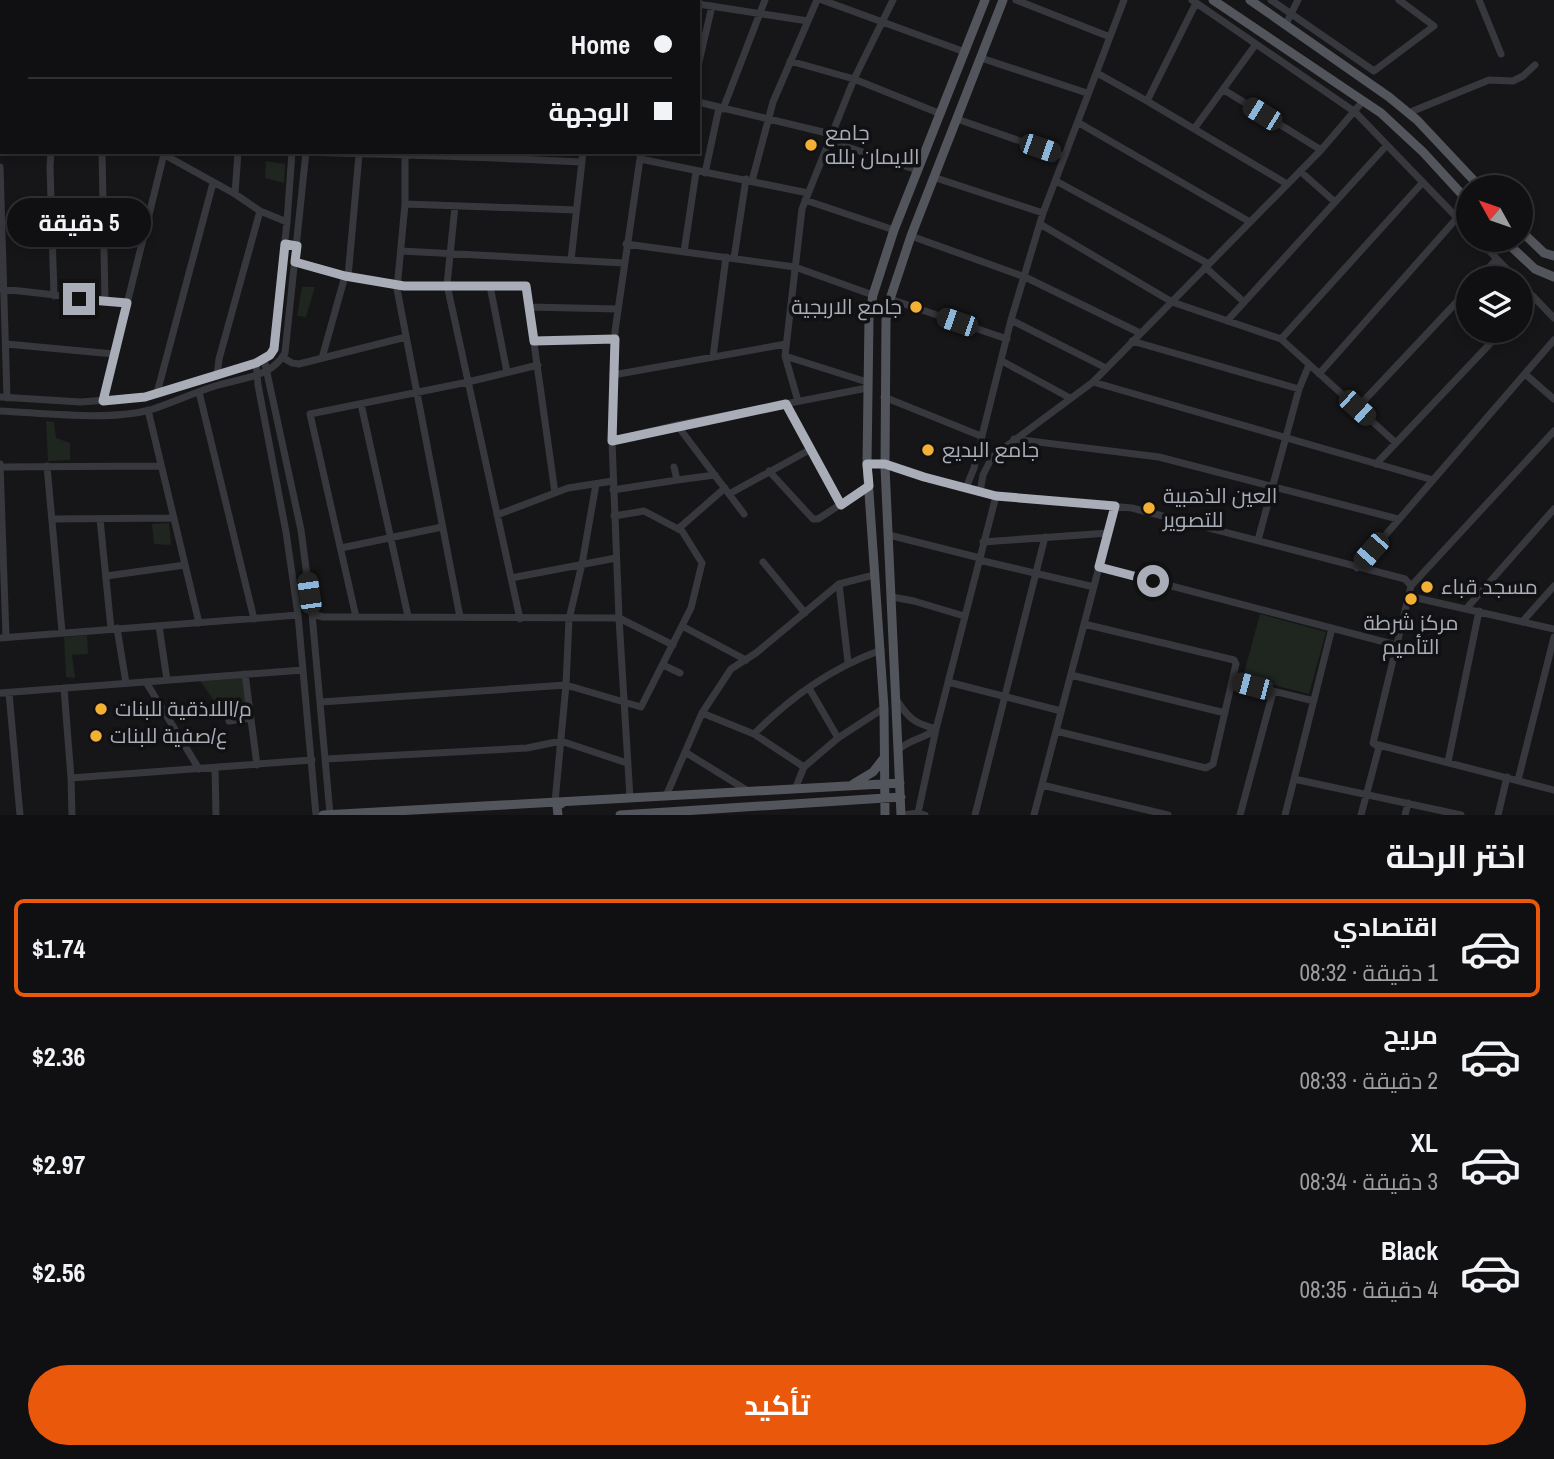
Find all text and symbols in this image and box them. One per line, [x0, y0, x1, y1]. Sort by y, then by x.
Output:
text: Home [571, 27, 630, 62]
text: الوجهة [549, 94, 630, 129]
car [1239, 94, 1286, 134]
place label: جامع الايمان بلله [825, 118, 920, 171]
car [1017, 131, 1064, 165]
marker: جامع الايمان بلله [803, 137, 819, 153]
north arrow [1456, 175, 1533, 252]
map controls [1456, 175, 1533, 343]
callout: 5 دقيقة [7, 198, 151, 246]
text: 5 دقيقة [39, 207, 119, 238]
button: layers [1456, 266, 1533, 343]
route end [63, 283, 95, 315]
place label: جامع الاربجية [791, 292, 902, 321]
marker: جامع الاربجية [908, 299, 924, 315]
car [934, 305, 981, 339]
car [1335, 386, 1380, 430]
place label: جامع البديع [942, 435, 1039, 464]
marker: جامع البديع [920, 442, 936, 458]
place label: العين الذهبية للتصوير [1162, 481, 1277, 534]
marker: العين الذهبية للتصوير [1141, 500, 1157, 516]
car [1350, 528, 1393, 574]
route start [1137, 565, 1169, 597]
car [296, 571, 323, 615]
place label: مسجد قباء [1441, 572, 1538, 601]
marker: مسجد قباء [1419, 579, 1435, 595]
marker: مركز شرطة التأميم [1403, 591, 1419, 607]
place label: مركز شرطة التأميم [1363, 608, 1459, 661]
car [1229, 670, 1276, 702]
place label: م/اللاذقية للبنات [115, 694, 252, 723]
marker: م/اللاذقية للبنات [93, 701, 109, 717]
place label: ع/صفية للبنات [110, 721, 227, 750]
marker: ع/صفية للبنات [88, 728, 104, 744]
text: اختر الرحلة [1386, 835, 1526, 878]
text: اقتصادي [1333, 909, 1438, 944]
icon: car [1459, 917, 1522, 980]
text: $1.74 [32, 931, 85, 966]
text: 1 دقيقة · 08:32 [1299, 957, 1438, 988]
text: مريح [1383, 1017, 1438, 1052]
icon: car [1459, 1025, 1522, 1088]
text: $2.36 [32, 1039, 85, 1074]
text: 2 دقيقة · 08:33 [1299, 1065, 1438, 1096]
text: XL [1411, 1125, 1438, 1160]
icon: car [1459, 1133, 1522, 1196]
text: $2.97 [32, 1147, 85, 1182]
text: 3 دقيقة · 08:34 [1299, 1166, 1438, 1197]
text: Black [1381, 1233, 1438, 1268]
icon: car [1459, 1241, 1522, 1304]
text: $2.56 [32, 1255, 85, 1290]
text: 4 دقيقة · 08:35 [1299, 1274, 1438, 1305]
button: تأكيد [28, 1365, 1526, 1445]

